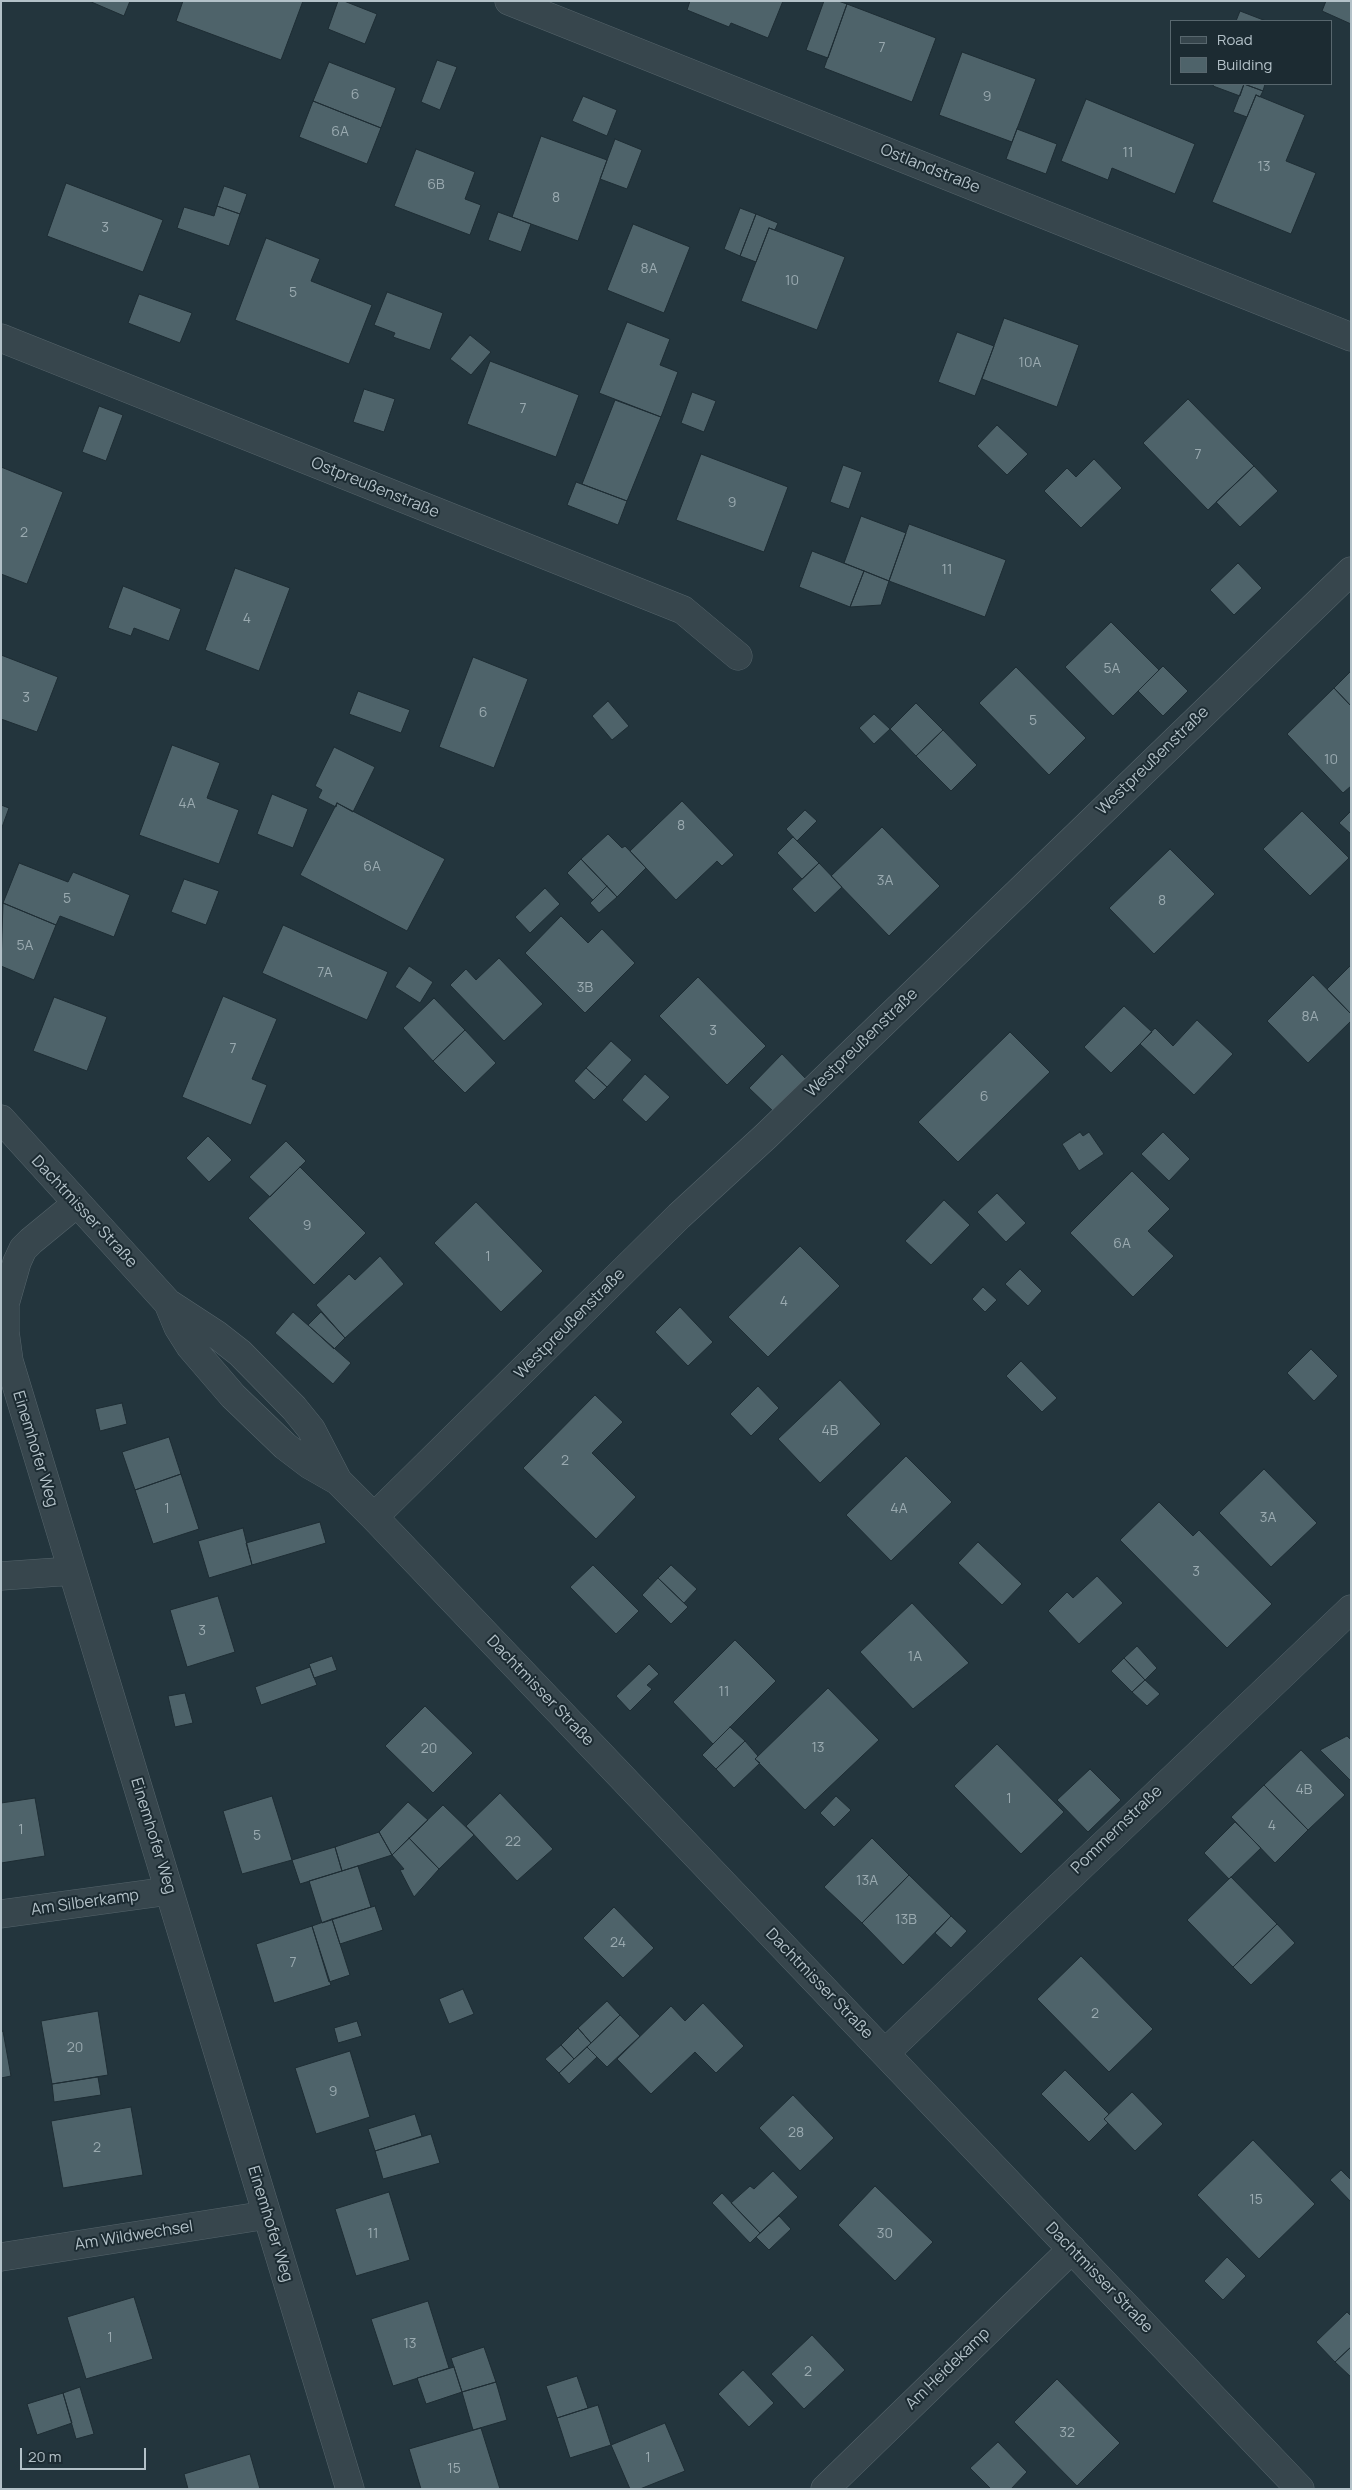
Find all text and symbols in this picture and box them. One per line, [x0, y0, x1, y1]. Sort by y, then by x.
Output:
legend [1170, 20, 1332, 85]
text: Road [1217, 29, 1253, 50]
house number: 7 [878, 40, 886, 56]
text: Building [1217, 54, 1272, 75]
house number: 6 [351, 87, 359, 103]
house number: 9 [983, 89, 991, 105]
house number: 6A [331, 124, 349, 140]
street label: Ostlandstraße [877, 140, 983, 198]
house number: 11 [1123, 145, 1133, 161]
house number: 13 [1257, 159, 1271, 175]
house number: 6B [427, 177, 445, 193]
house number: 8 [552, 190, 560, 206]
house number: 3 [101, 220, 109, 236]
house number: 8A [641, 261, 657, 277]
house number: 10 [785, 273, 799, 289]
house number: 5 [289, 285, 297, 301]
house number: 10A [1019, 355, 1041, 371]
house number: 7 [519, 401, 527, 417]
house number: 7 [1194, 447, 1202, 463]
street label: Ostpreußenstraße [308, 454, 442, 522]
house number: 9 [728, 495, 736, 511]
house number: 2 [20, 525, 28, 541]
house number: 11 [942, 562, 952, 578]
house number: 4 [243, 611, 251, 627]
house number: 5A [1104, 661, 1120, 677]
house number: 3 [22, 690, 30, 706]
street label: Westpreußenstraße [1093, 703, 1213, 819]
house number: 6 [479, 705, 487, 721]
house number: 5 [1029, 713, 1037, 729]
house number: 10 [1324, 752, 1338, 768]
house number: 4A [178, 796, 196, 812]
house number: 8 [677, 818, 685, 834]
house number: 6A [363, 859, 381, 875]
house number: 3A [877, 873, 893, 889]
house number: 5 [63, 891, 71, 907]
house number: 8 [1158, 893, 1166, 909]
house number: 5A [17, 938, 33, 954]
house number: 7A [317, 965, 333, 981]
house number: 3B [577, 980, 593, 996]
street label: Westpreußenstraße [802, 985, 922, 1101]
house number: 8A [1302, 1009, 1318, 1025]
house number: 3 [709, 1023, 717, 1039]
house number: 7 [229, 1041, 237, 1057]
house number: 6 [980, 1089, 988, 1105]
street label: Dachtmisser Straße [27, 1152, 141, 1272]
house number: 9 [303, 1218, 311, 1234]
house number: 6A [1113, 1236, 1131, 1252]
house number: 1 [485, 1249, 491, 1265]
street label: Westpreußenstraße [511, 1265, 629, 1383]
house number: 4 [780, 1294, 788, 1310]
street label: Einemhofer Weg [8, 1389, 62, 1509]
house number: 4B [822, 1423, 838, 1439]
house number: 2 [561, 1453, 569, 1469]
house number: 1 [164, 1501, 170, 1517]
house number: 4A [890, 1501, 908, 1517]
house number: 3A [1260, 1510, 1276, 1526]
house number: 3 [1192, 1564, 1200, 1580]
house number: 3 [198, 1623, 206, 1639]
street label: Dachtmisser Straße [482, 1632, 598, 1750]
house number: 1A [908, 1649, 922, 1665]
house number: 11 [719, 1684, 729, 1700]
house number: 13 [811, 1740, 825, 1756]
house number: 20 [421, 1741, 437, 1757]
street label: Einemhofer Weg [126, 1776, 180, 1896]
street label: Pommernstraße [1068, 1782, 1166, 1878]
house number: 4B [1296, 1782, 1312, 1798]
house number: 1 [1006, 1791, 1012, 1807]
house number: 4 [1268, 1818, 1276, 1834]
house number: 1 [18, 1822, 24, 1838]
house number: 5 [253, 1828, 261, 1844]
house number: 22 [505, 1834, 521, 1850]
house number: 13A [856, 1873, 878, 1889]
street label: Am Silberkamp [30, 1886, 140, 1920]
house number: 13B [895, 1912, 917, 1928]
street label: Dachtmisser Straße [761, 1925, 877, 2043]
house number: 24 [610, 1935, 626, 1951]
house number: 7 [289, 1955, 297, 1971]
house number: 2 [1091, 2006, 1099, 2022]
house number: 20 [67, 2040, 83, 2056]
house number: 9 [329, 2084, 337, 2100]
house number: 28 [788, 2125, 804, 2141]
house number: 2 [93, 2140, 101, 2156]
street label: Einemhofer Weg [243, 2164, 297, 2284]
house number: 15 [1249, 2192, 1263, 2208]
street label: Am Wildwechsel [73, 2217, 195, 2255]
street label: Dachtmisser Straße [1041, 2219, 1157, 2337]
house number: 11 [368, 2226, 378, 2242]
house number: 30 [877, 2226, 893, 2242]
street label: Am Heidekamp [902, 2324, 994, 2414]
house number: 1 [107, 2330, 113, 2346]
house number: 13 [403, 2336, 417, 2352]
house number: 2 [804, 2364, 812, 2380]
house number: 32 [1059, 2425, 1075, 2441]
scale bar [22, 2438, 149, 2470]
text: 20 m [28, 2446, 61, 2467]
house number: 1 [645, 2450, 651, 2466]
house number: 15 [447, 2461, 461, 2477]

